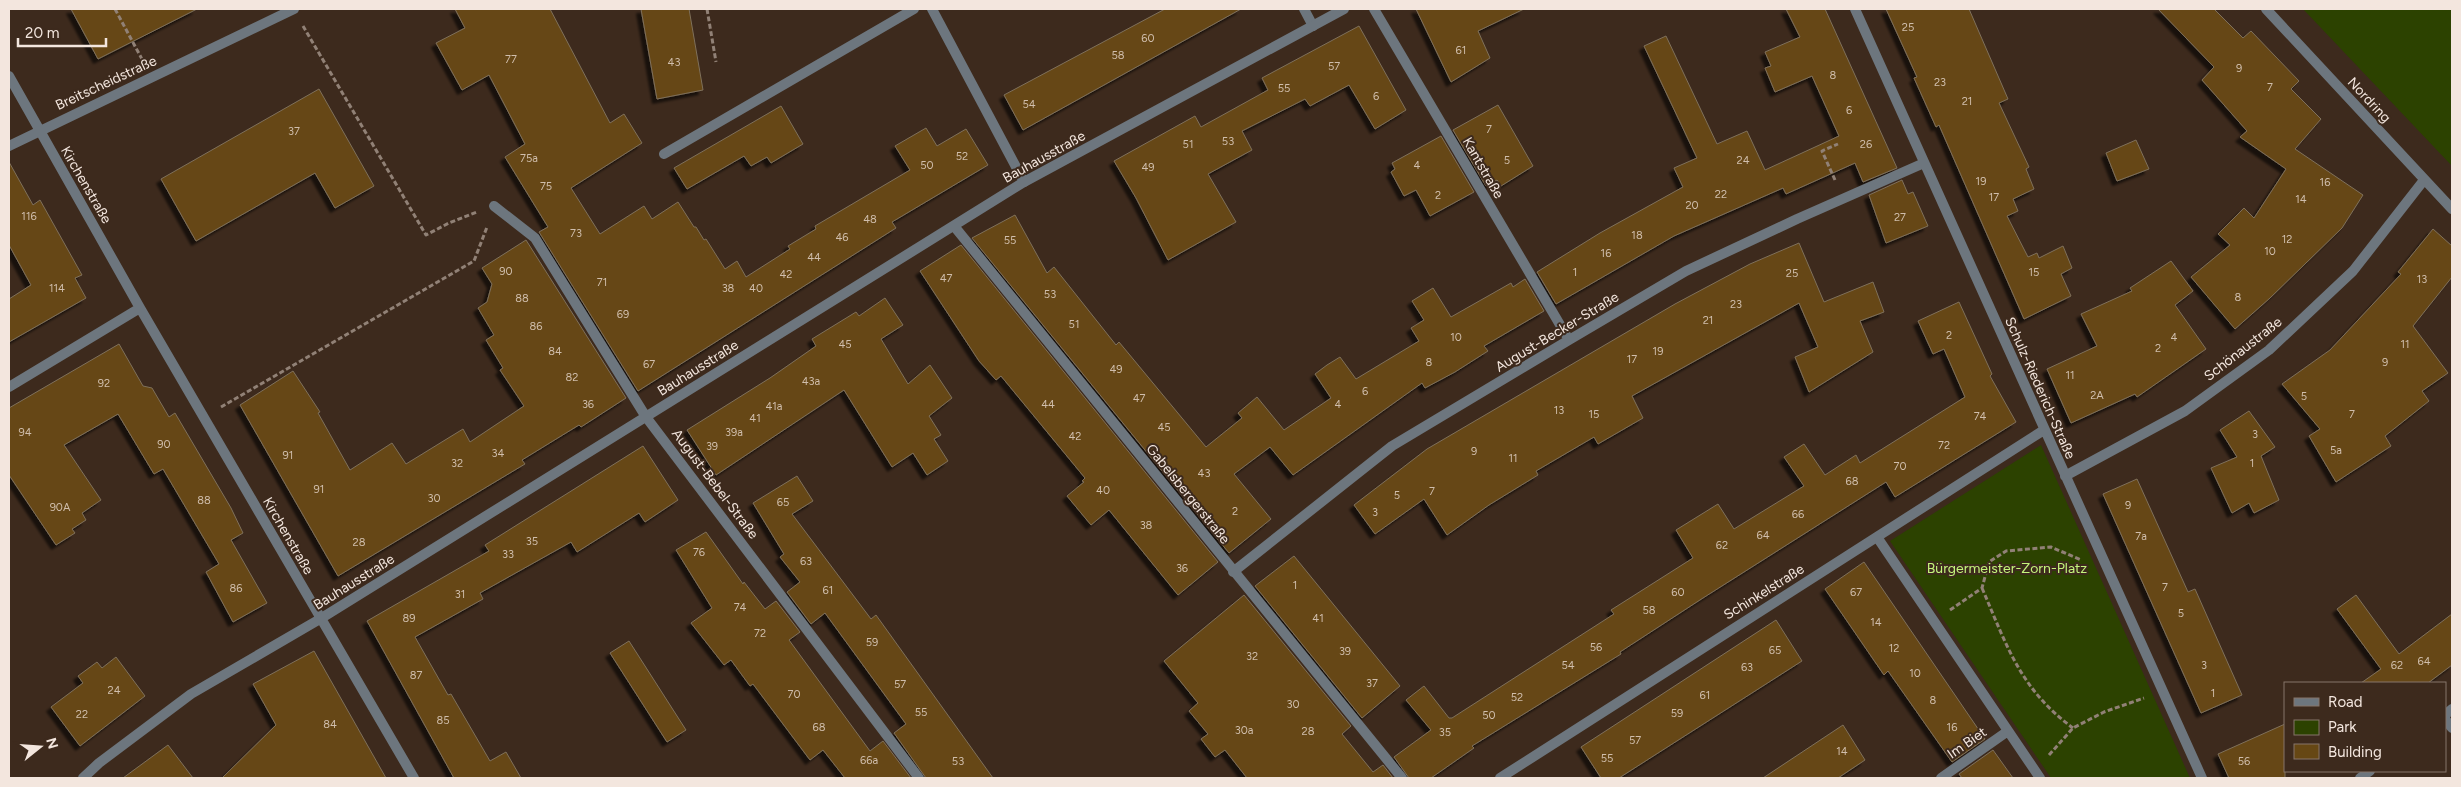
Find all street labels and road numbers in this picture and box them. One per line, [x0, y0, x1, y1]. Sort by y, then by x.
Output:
street label: Breitscheidstraße [53, 52, 160, 114]
street label: Nordring [2344, 74, 2394, 126]
street label: Bauhausstraße [1000, 127, 1089, 187]
street label: Kantstraße [1459, 134, 1508, 202]
street label: Kirchenstraße [57, 143, 115, 227]
street label: August-Becker-Straße [1492, 288, 1622, 376]
street label: Schönaustraße [2201, 313, 2286, 385]
street label: Schulz-Riederich-Straße [2001, 314, 2079, 462]
street label: Bauhausstraße [654, 336, 742, 400]
street label: August-Bebel-Straße [668, 426, 762, 543]
street label: Gabelsbergerstraße [1142, 441, 1234, 548]
street label: Kirchenstraße [259, 494, 317, 578]
street label: Bauhausstraße [310, 550, 398, 614]
street label: Schinkelstraße [1721, 560, 1808, 623]
street label: Im Biet [1944, 723, 1990, 763]

